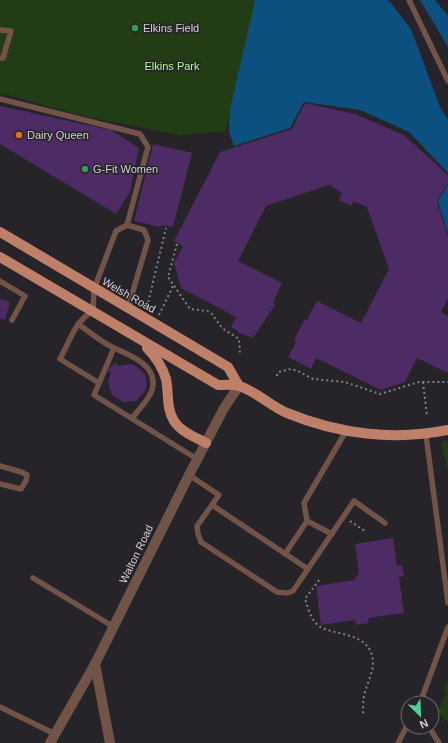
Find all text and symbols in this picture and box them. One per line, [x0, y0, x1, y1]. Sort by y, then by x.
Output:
place label: Elkins Field [143, 22, 199, 34]
marker: Elkins Field [130, 23, 140, 33]
park label: Elkins Park [144, 60, 200, 72]
place label: Dairy Queen [27, 129, 89, 141]
marker: Dairy Queen [14, 130, 24, 140]
place label: G-Fit Women [93, 163, 158, 175]
marker: G-Fit Women [80, 164, 90, 174]
street label: Welsh Road [100, 275, 158, 315]
street label: Walton Road [117, 523, 155, 585]
north arrow [400, 695, 440, 735]
text: N [418, 717, 430, 731]

